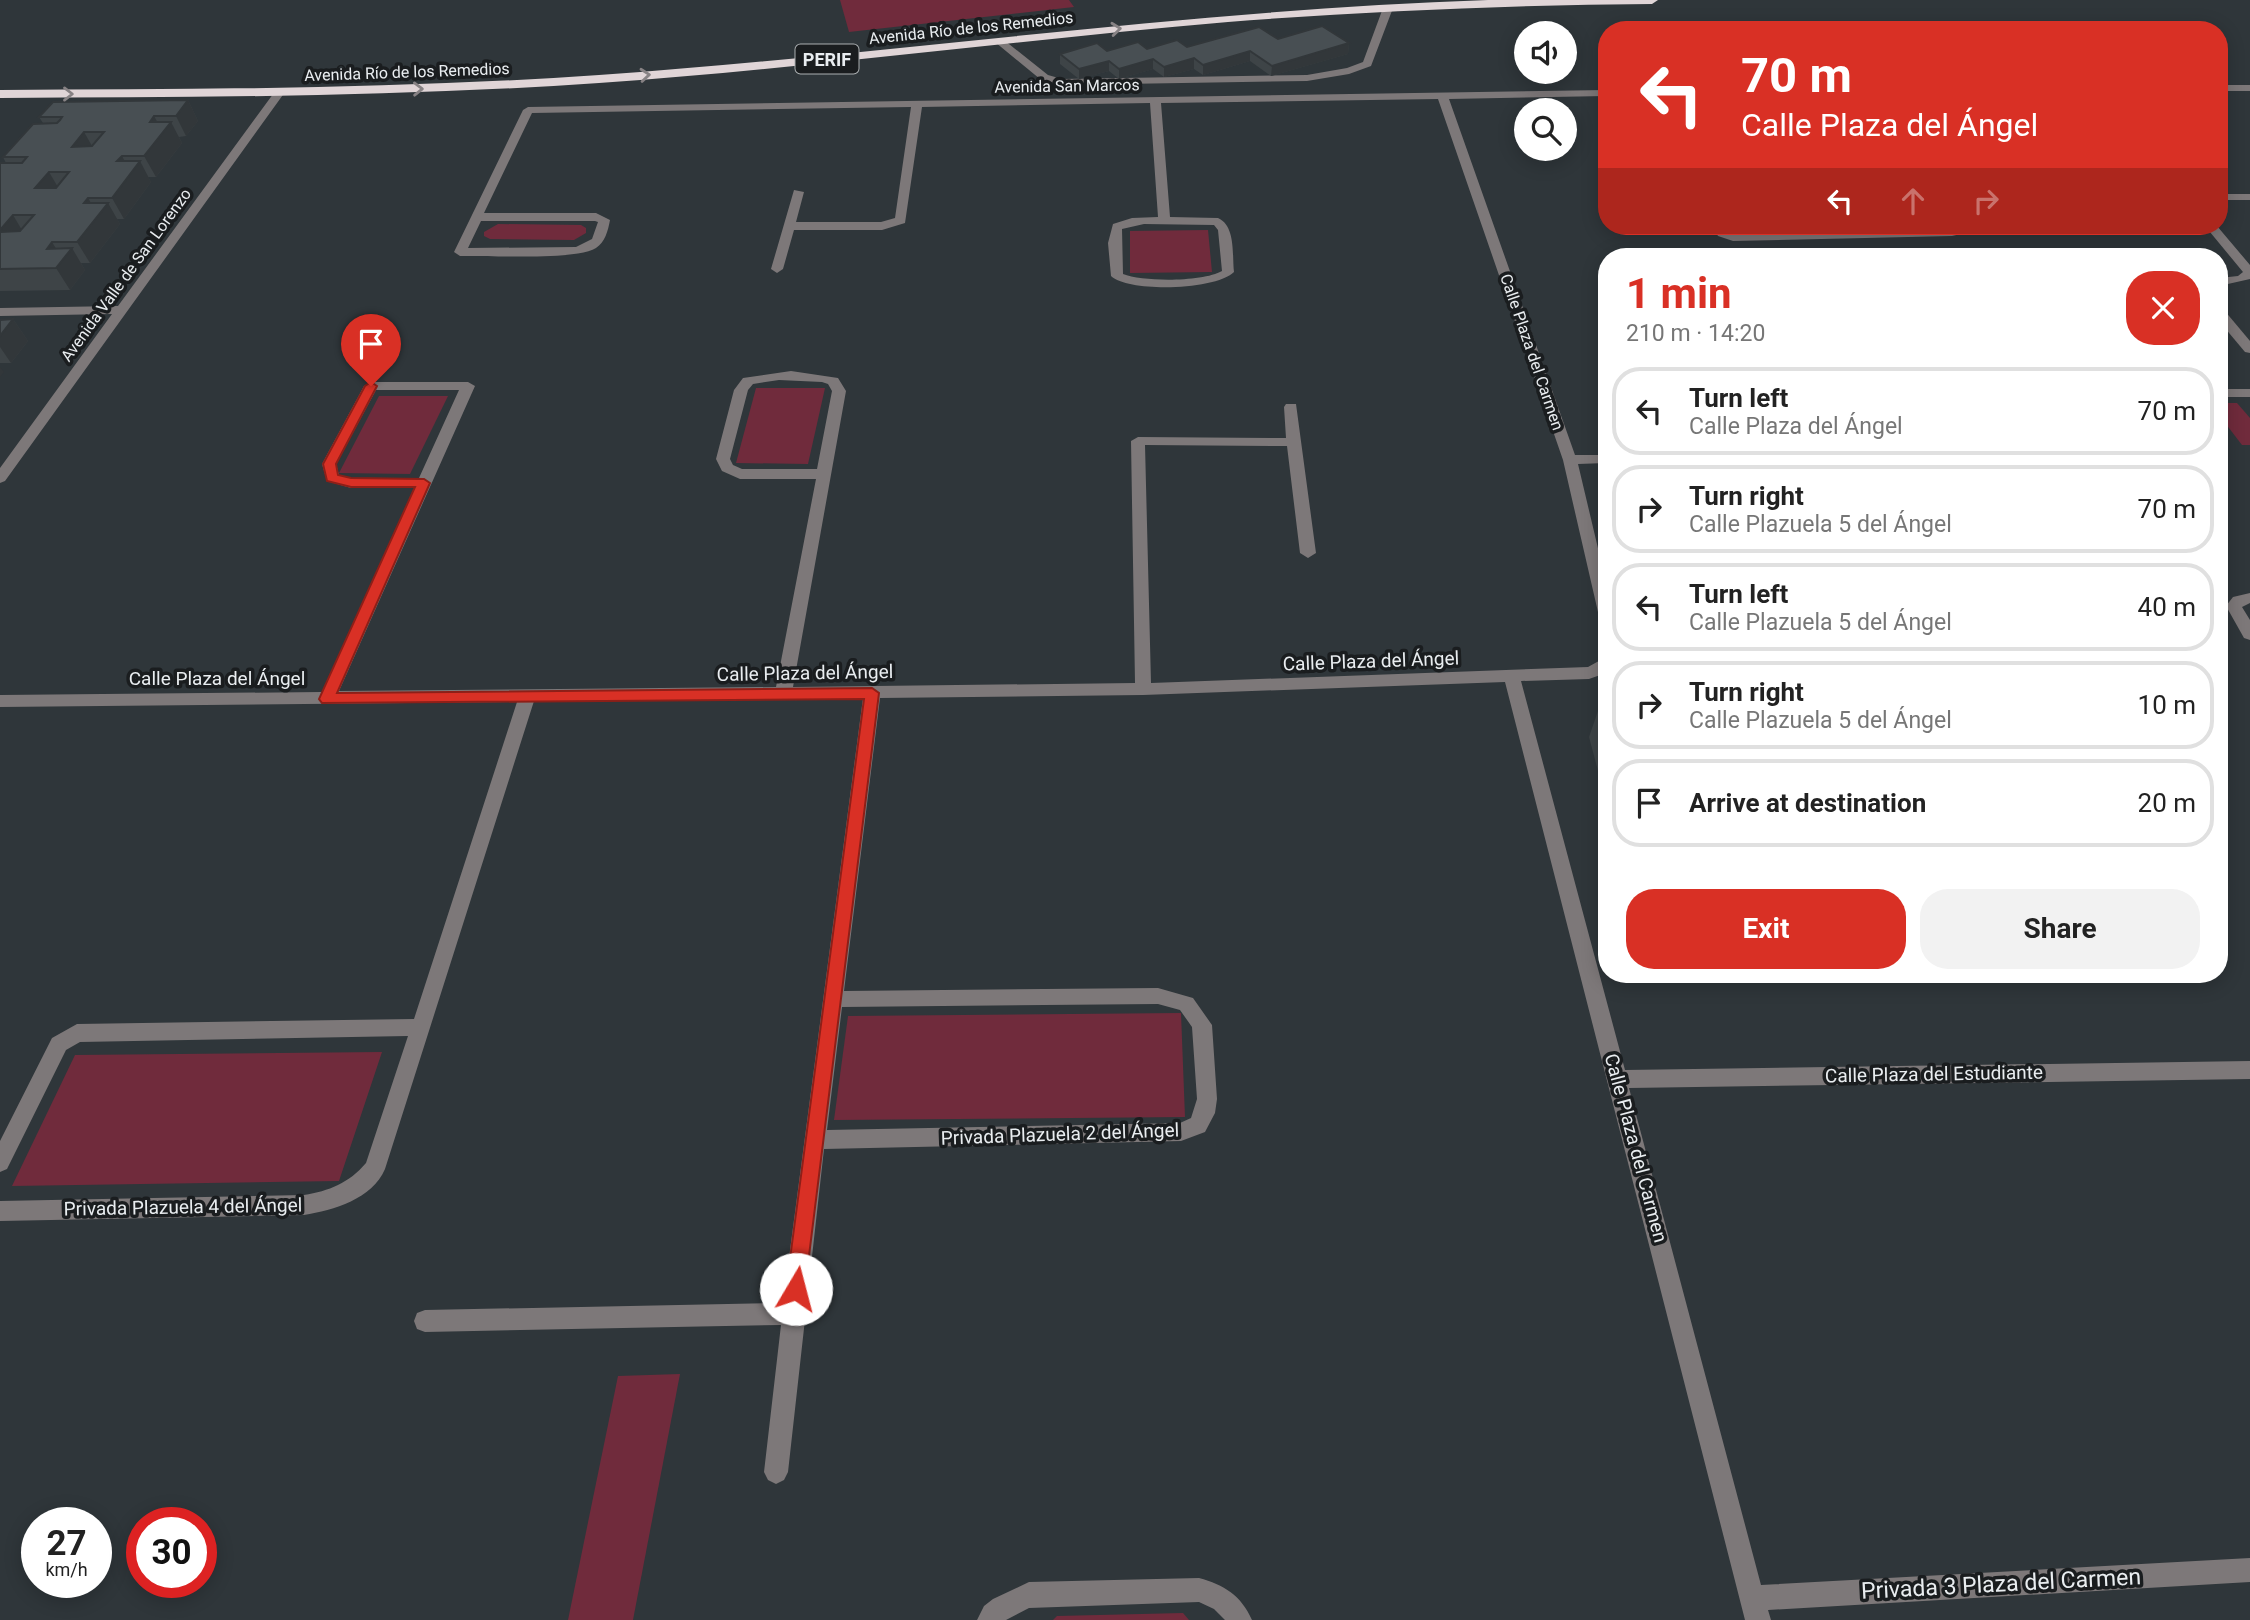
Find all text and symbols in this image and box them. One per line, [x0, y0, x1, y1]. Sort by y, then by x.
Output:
street label: Avenida Río de los Remedios [868, 8, 1074, 48]
map controls [1514, 21, 1577, 161]
button: sound [1514, 21, 1577, 84]
one-way arrow [1110, 22, 1121, 37]
road number: PERIF [796, 44, 858, 74]
text: 70 m [1741, 47, 1852, 104]
icon: left [1626, 49, 1717, 140]
street label: Avenida Río de los Remedios [304, 59, 510, 85]
one-way arrow [640, 68, 651, 83]
street label: Avenida San Marcos [994, 75, 1140, 97]
one-way arrow [413, 81, 424, 96]
one-way arrow [63, 86, 74, 102]
button: search [1514, 98, 1577, 161]
text: Calle Plaza del Ángel [1741, 106, 2038, 144]
icon: left [1821, 182, 1859, 220]
icon: ahead [1894, 182, 1932, 220]
icon: right [1967, 182, 2005, 220]
street label: Avenida Valle de San Lorenzo [57, 185, 195, 365]
text: 1 min [1626, 269, 1732, 318]
street label: Calle Plaza del Carmen [1496, 271, 1568, 433]
button: close [2126, 271, 2200, 345]
pin [341, 314, 401, 386]
text: 210 m · 14:20 [1626, 320, 1765, 347]
icon: arrive [352, 325, 390, 363]
text: Turn left [1689, 383, 1788, 413]
icon: left [1630, 392, 1668, 430]
text: 70 m [2138, 396, 2196, 426]
text: Calle Plaza del Ángel [1689, 413, 1903, 440]
text: Turn right [1689, 481, 1804, 511]
icon: right [1630, 490, 1668, 528]
text: 70 m [2138, 494, 2196, 524]
text: Calle Plazuela 5 del Ángel [1689, 511, 1952, 538]
text: Turn left [1689, 579, 1788, 609]
icon: left [1630, 588, 1668, 626]
text: 40 m [2138, 592, 2196, 622]
text: Calle Plazuela 5 del Ángel [1689, 609, 1952, 636]
street label: Calle Plaza del Ángel [1282, 646, 1460, 676]
street label: Calle Plaza del Ángel [717, 660, 893, 686]
street label: Calle Plaza del Ángel [129, 667, 305, 690]
text: Turn right [1689, 677, 1804, 707]
icon: right [1630, 686, 1668, 724]
text: 10 m [2138, 690, 2196, 720]
text: Calle Plazuela 5 del Ángel [1689, 707, 1952, 734]
icon: arrive [1630, 784, 1668, 822]
text: Arrive at destination [1689, 788, 1926, 818]
text: 20 m [2138, 788, 2196, 818]
button: Exit [1626, 889, 1906, 969]
button: Share [1920, 889, 2200, 969]
street label: Calle Plaza del Carmen [1600, 1051, 1672, 1245]
street label: Calle Plaza del Estudiante [1825, 1061, 2043, 1087]
street label: Privada Plazuela 2 del Ángel [940, 1118, 1180, 1150]
street label: Privada Plazuela 4 del Ángel [64, 1193, 302, 1221]
position arrow [759, 1252, 833, 1326]
speed limit sign: 30 [126, 1507, 217, 1598]
text: 27 [46, 1523, 87, 1564]
text: km/h [45, 1559, 88, 1580]
street label: Privada 3 Plaza del Carmen [1860, 1563, 2142, 1605]

